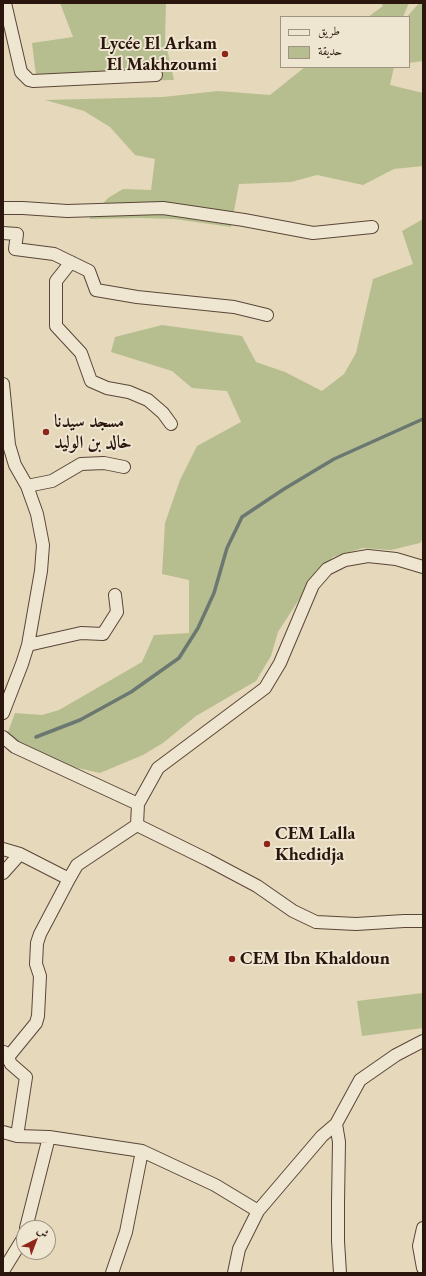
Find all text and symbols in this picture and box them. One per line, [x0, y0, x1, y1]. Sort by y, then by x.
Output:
legend [280, 16, 410, 68]
text: طريق [318, 23, 340, 39]
place label: Lycée El Arkam El Makhzoumi [100, 33, 217, 76]
text: حديقة [318, 43, 342, 59]
marker: Lycée El Arkam El Makhzoumi [220, 49, 230, 59]
place label: مسجد سيدنا خالد بن الوليد [54, 411, 132, 454]
marker: مسجد سيدنا خالد بن الوليد [41, 427, 51, 437]
place label: CEM Lalla Khedidja [275, 823, 355, 866]
marker: CEM Lalla Khedidja [262, 839, 272, 849]
place label: CEM Ibn Khaldoun [240, 948, 390, 970]
marker: CEM Ibn Khaldoun [227, 954, 237, 964]
north arrow [16, 1220, 56, 1260]
text: ش [35, 1223, 52, 1241]

